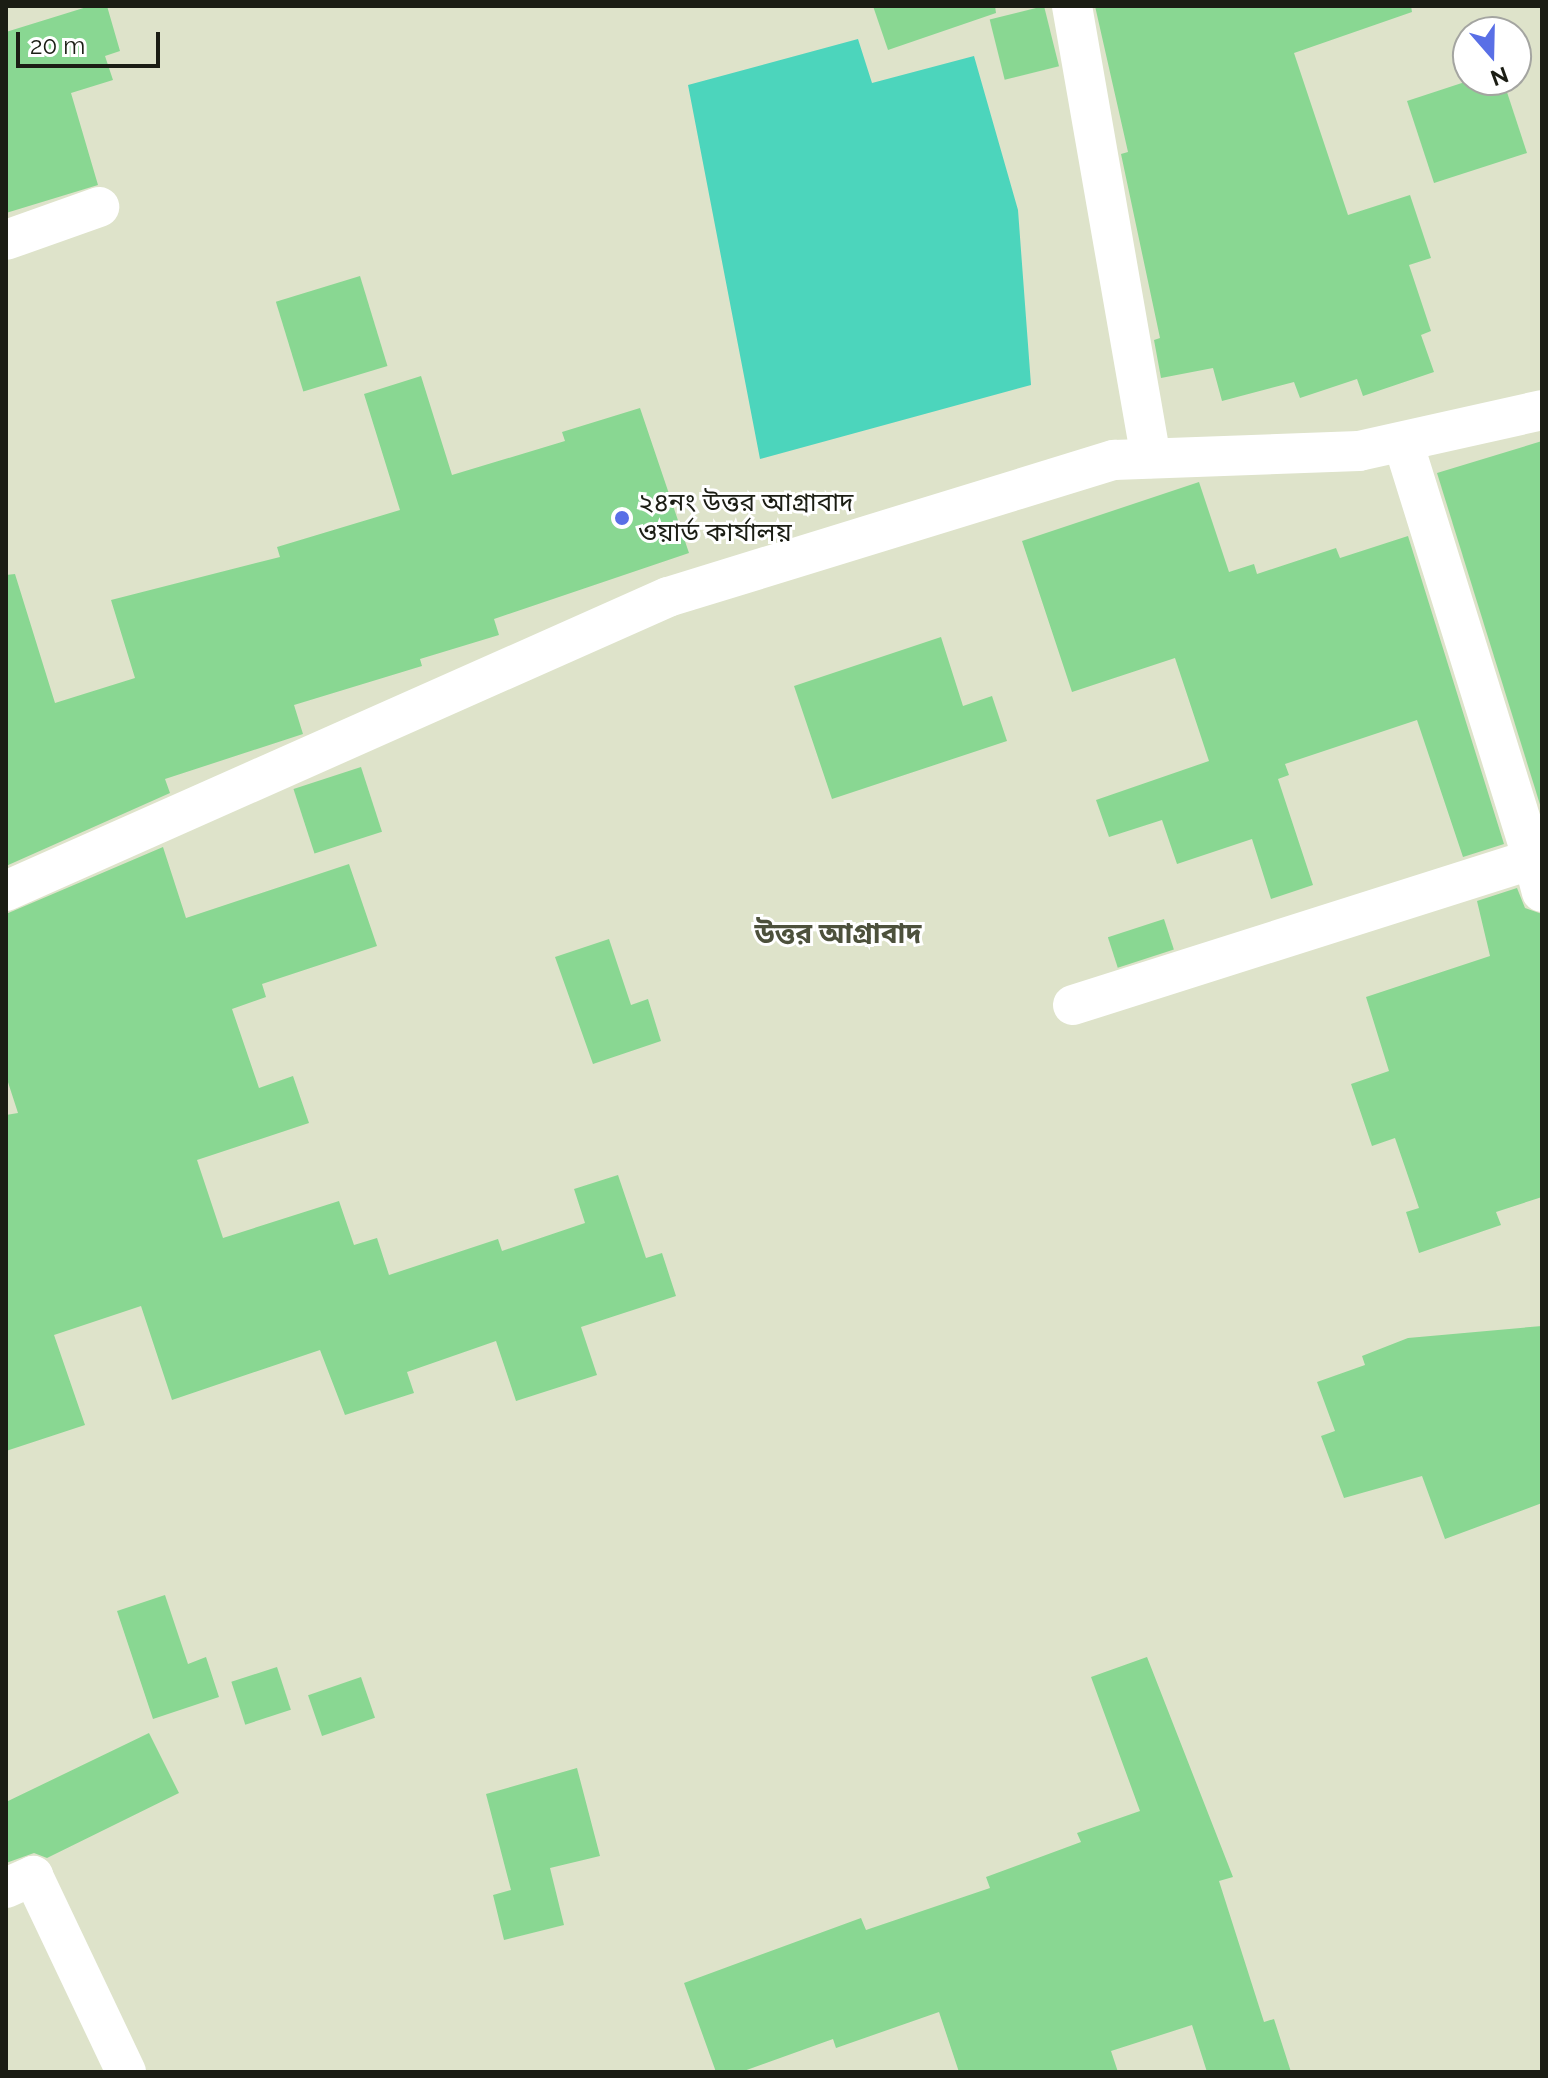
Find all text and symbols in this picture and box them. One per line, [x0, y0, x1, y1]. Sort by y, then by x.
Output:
scale bar [20, 16, 164, 66]
north arrow [1452, 16, 1532, 96]
text: 20 m [30, 31, 85, 60]
text: N [1487, 62, 1512, 92]
place label: ২৪নং উত্তর আগ্রাবাদ ওয়ার্ড কার্যালয় [638, 487, 853, 548]
marker: ২৪নং উত্তর আগ্রাবাদ ওয়ার্ড কার্যালয় [613, 509, 631, 527]
district label: উত্তর আগ্রাবাদ [755, 917, 921, 951]

